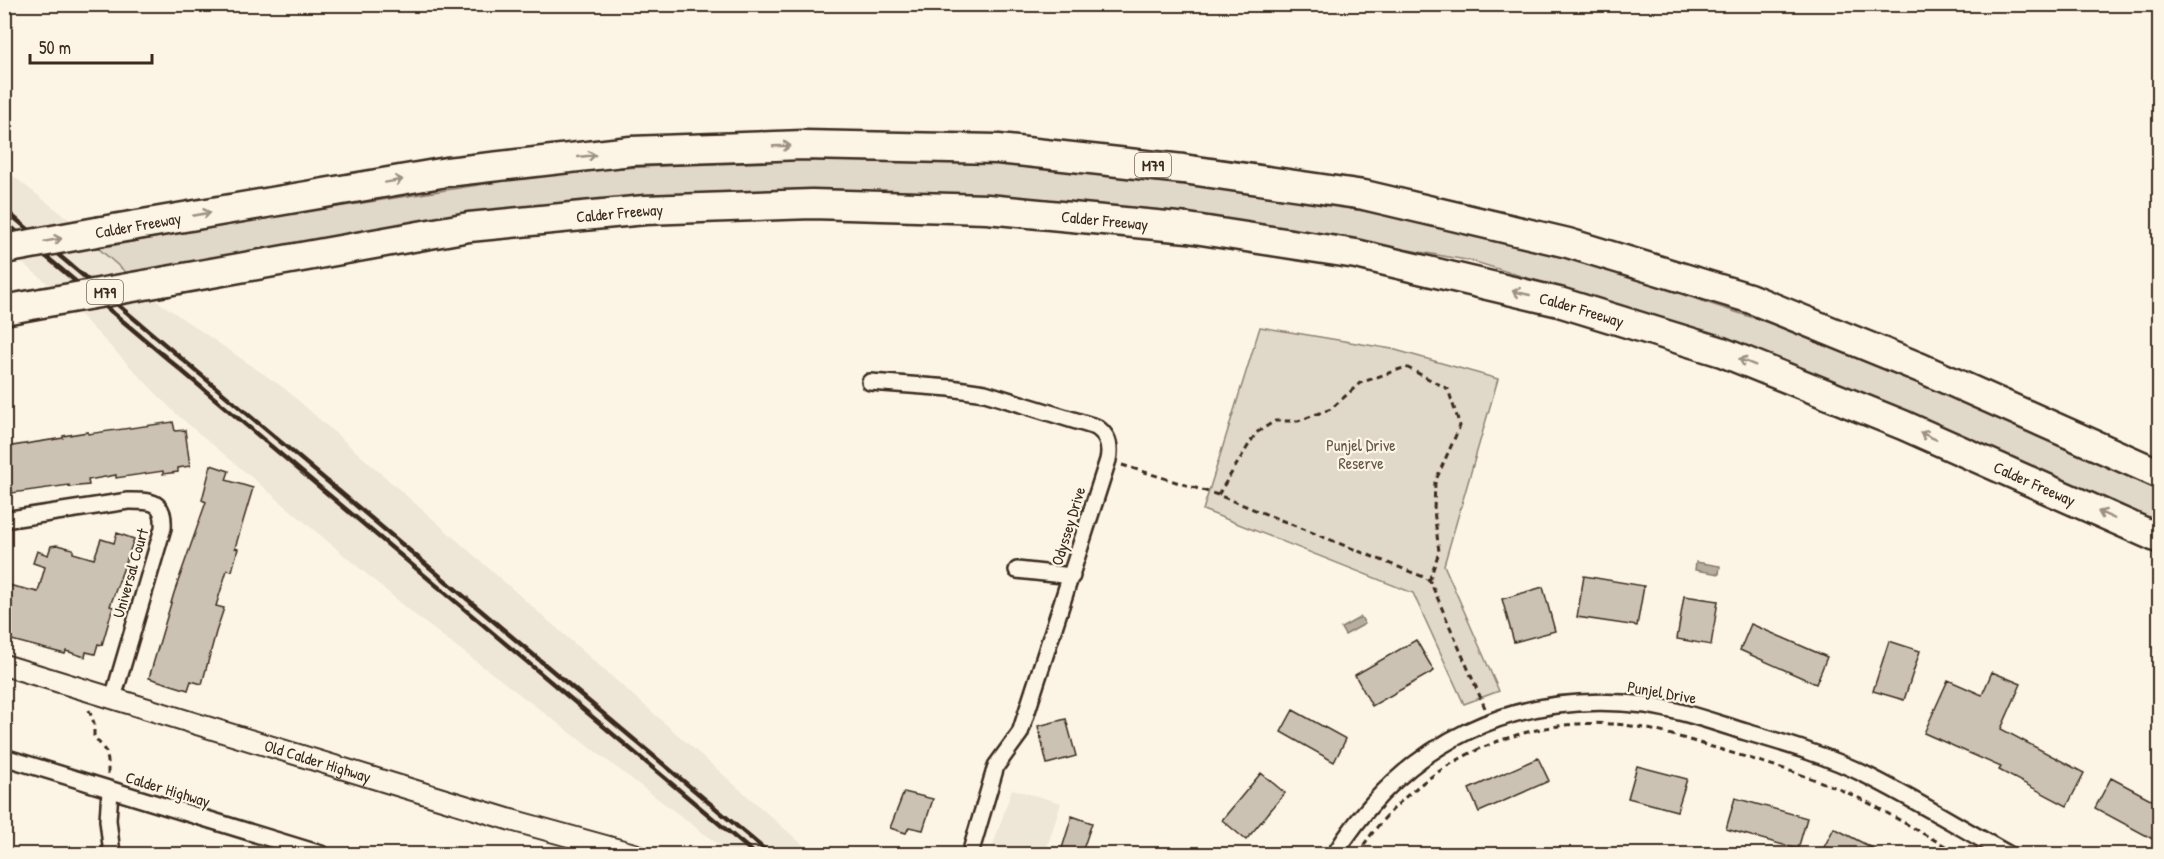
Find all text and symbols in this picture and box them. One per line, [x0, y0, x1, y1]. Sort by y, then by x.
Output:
scale bar [30, 27, 152, 65]
text: 50 m [39, 35, 71, 60]
one-way arrow [771, 140, 791, 151]
one-way arrow [577, 151, 597, 162]
road number: M79 [1135, 153, 1171, 177]
one-way arrow [383, 176, 403, 187]
street label: Calder Freeway [575, 198, 664, 228]
street label: Calder Freeway [1060, 205, 1149, 235]
street label: Calder Freeway [93, 207, 183, 243]
one-way arrow [191, 208, 211, 219]
one-way arrow [43, 234, 63, 245]
road number: M79 [87, 280, 123, 304]
one-way arrow [1512, 286, 1531, 298]
street label: Calder Freeway [1537, 287, 1627, 332]
one-way arrow [1739, 356, 1757, 367]
one-way arrow [1919, 430, 1937, 441]
park label: Punjel Drive Reserve [1326, 434, 1396, 474]
street label: Calder Freeway [1990, 456, 2079, 511]
street label: Odyssey Drive [1046, 483, 1091, 568]
one-way arrow [2097, 509, 2116, 520]
street label: Universal Court [107, 525, 153, 620]
street label: Punjel Drive [1626, 675, 1699, 709]
street label: Old Calder Highway [262, 734, 374, 788]
street label: Calder Highway [123, 766, 213, 812]

